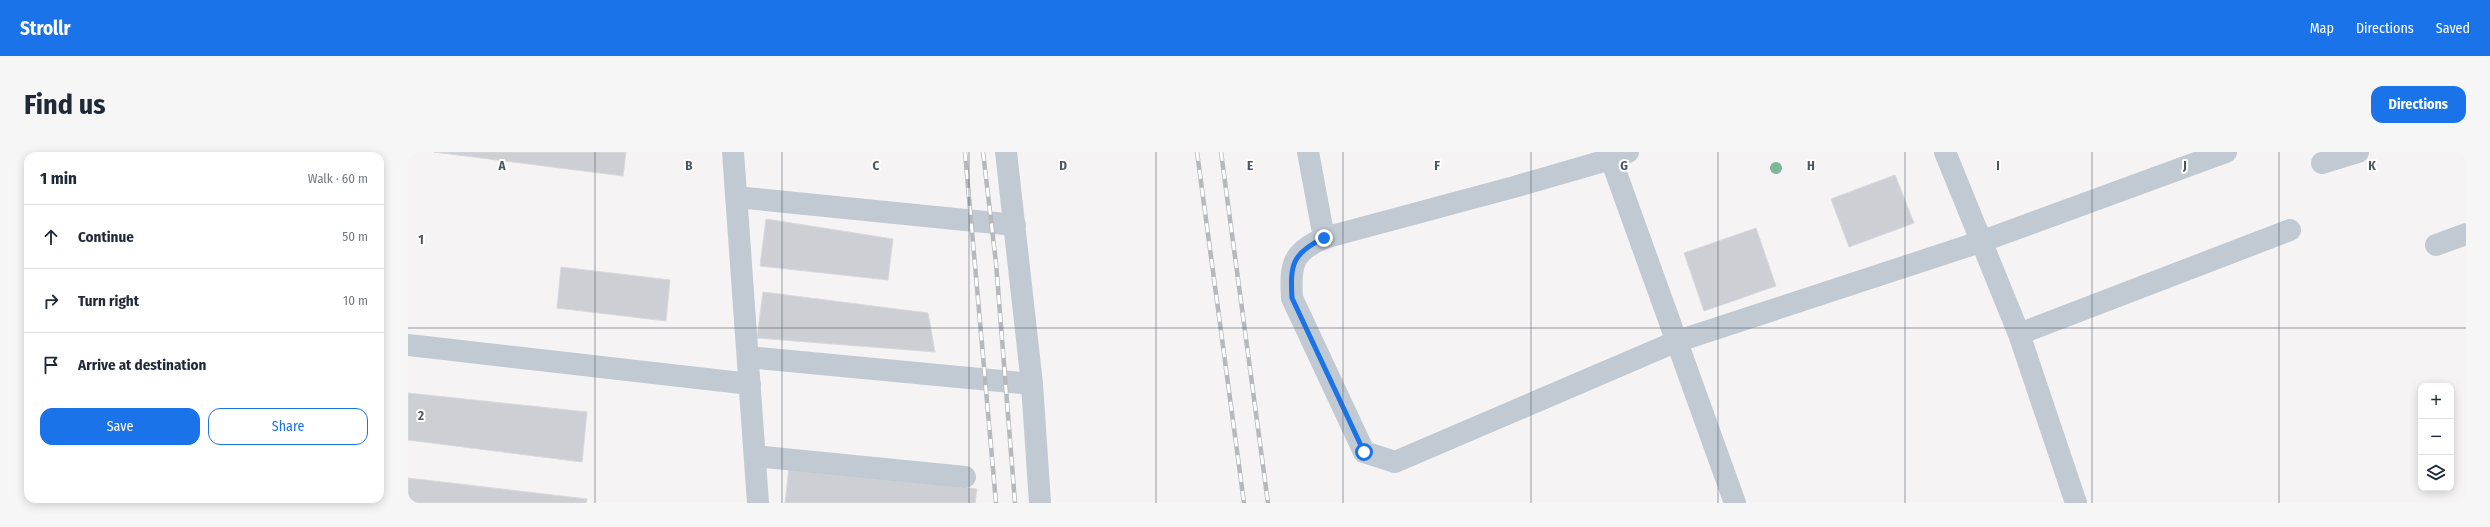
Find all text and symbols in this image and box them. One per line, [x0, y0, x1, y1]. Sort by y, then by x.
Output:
text: Strollr [20, 17, 70, 40]
text: Map [2310, 20, 2334, 37]
text: Directions [2356, 20, 2414, 37]
text: Saved [2436, 20, 2470, 37]
button: Directions [2371, 86, 2466, 123]
text: Find us [24, 88, 106, 121]
text: A [497, 158, 506, 173]
text: B [685, 158, 693, 173]
text: C [873, 158, 880, 173]
text: D [1059, 158, 1067, 173]
text: E [1247, 158, 1253, 173]
text: F [1434, 158, 1440, 173]
text: G [1620, 158, 1628, 173]
text: H [1807, 158, 1815, 173]
text: I [1996, 158, 2000, 173]
text: J [2182, 158, 2187, 173]
text: K [2368, 158, 2376, 173]
text: 1 min [40, 168, 77, 189]
text: Walk · 60 m [308, 171, 368, 186]
icon: ahead [40, 226, 62, 248]
text: Continue [78, 228, 134, 246]
text: 50 m [342, 229, 368, 244]
route end [1315, 229, 1333, 247]
text: 1 [418, 232, 424, 247]
icon: right [40, 290, 62, 312]
text: Turn right [78, 292, 139, 310]
text: 10 m [343, 293, 368, 308]
icon: arrive [40, 354, 62, 376]
text: Arrive at destination [78, 356, 206, 374]
map controls [2418, 383, 2454, 491]
button: + [2418, 383, 2454, 419]
button: Save [40, 408, 200, 445]
button: Share [208, 408, 368, 445]
text: 2 [417, 408, 424, 423]
button: − [2418, 419, 2454, 455]
route start [1355, 443, 1373, 461]
button: layers [2418, 455, 2454, 491]

